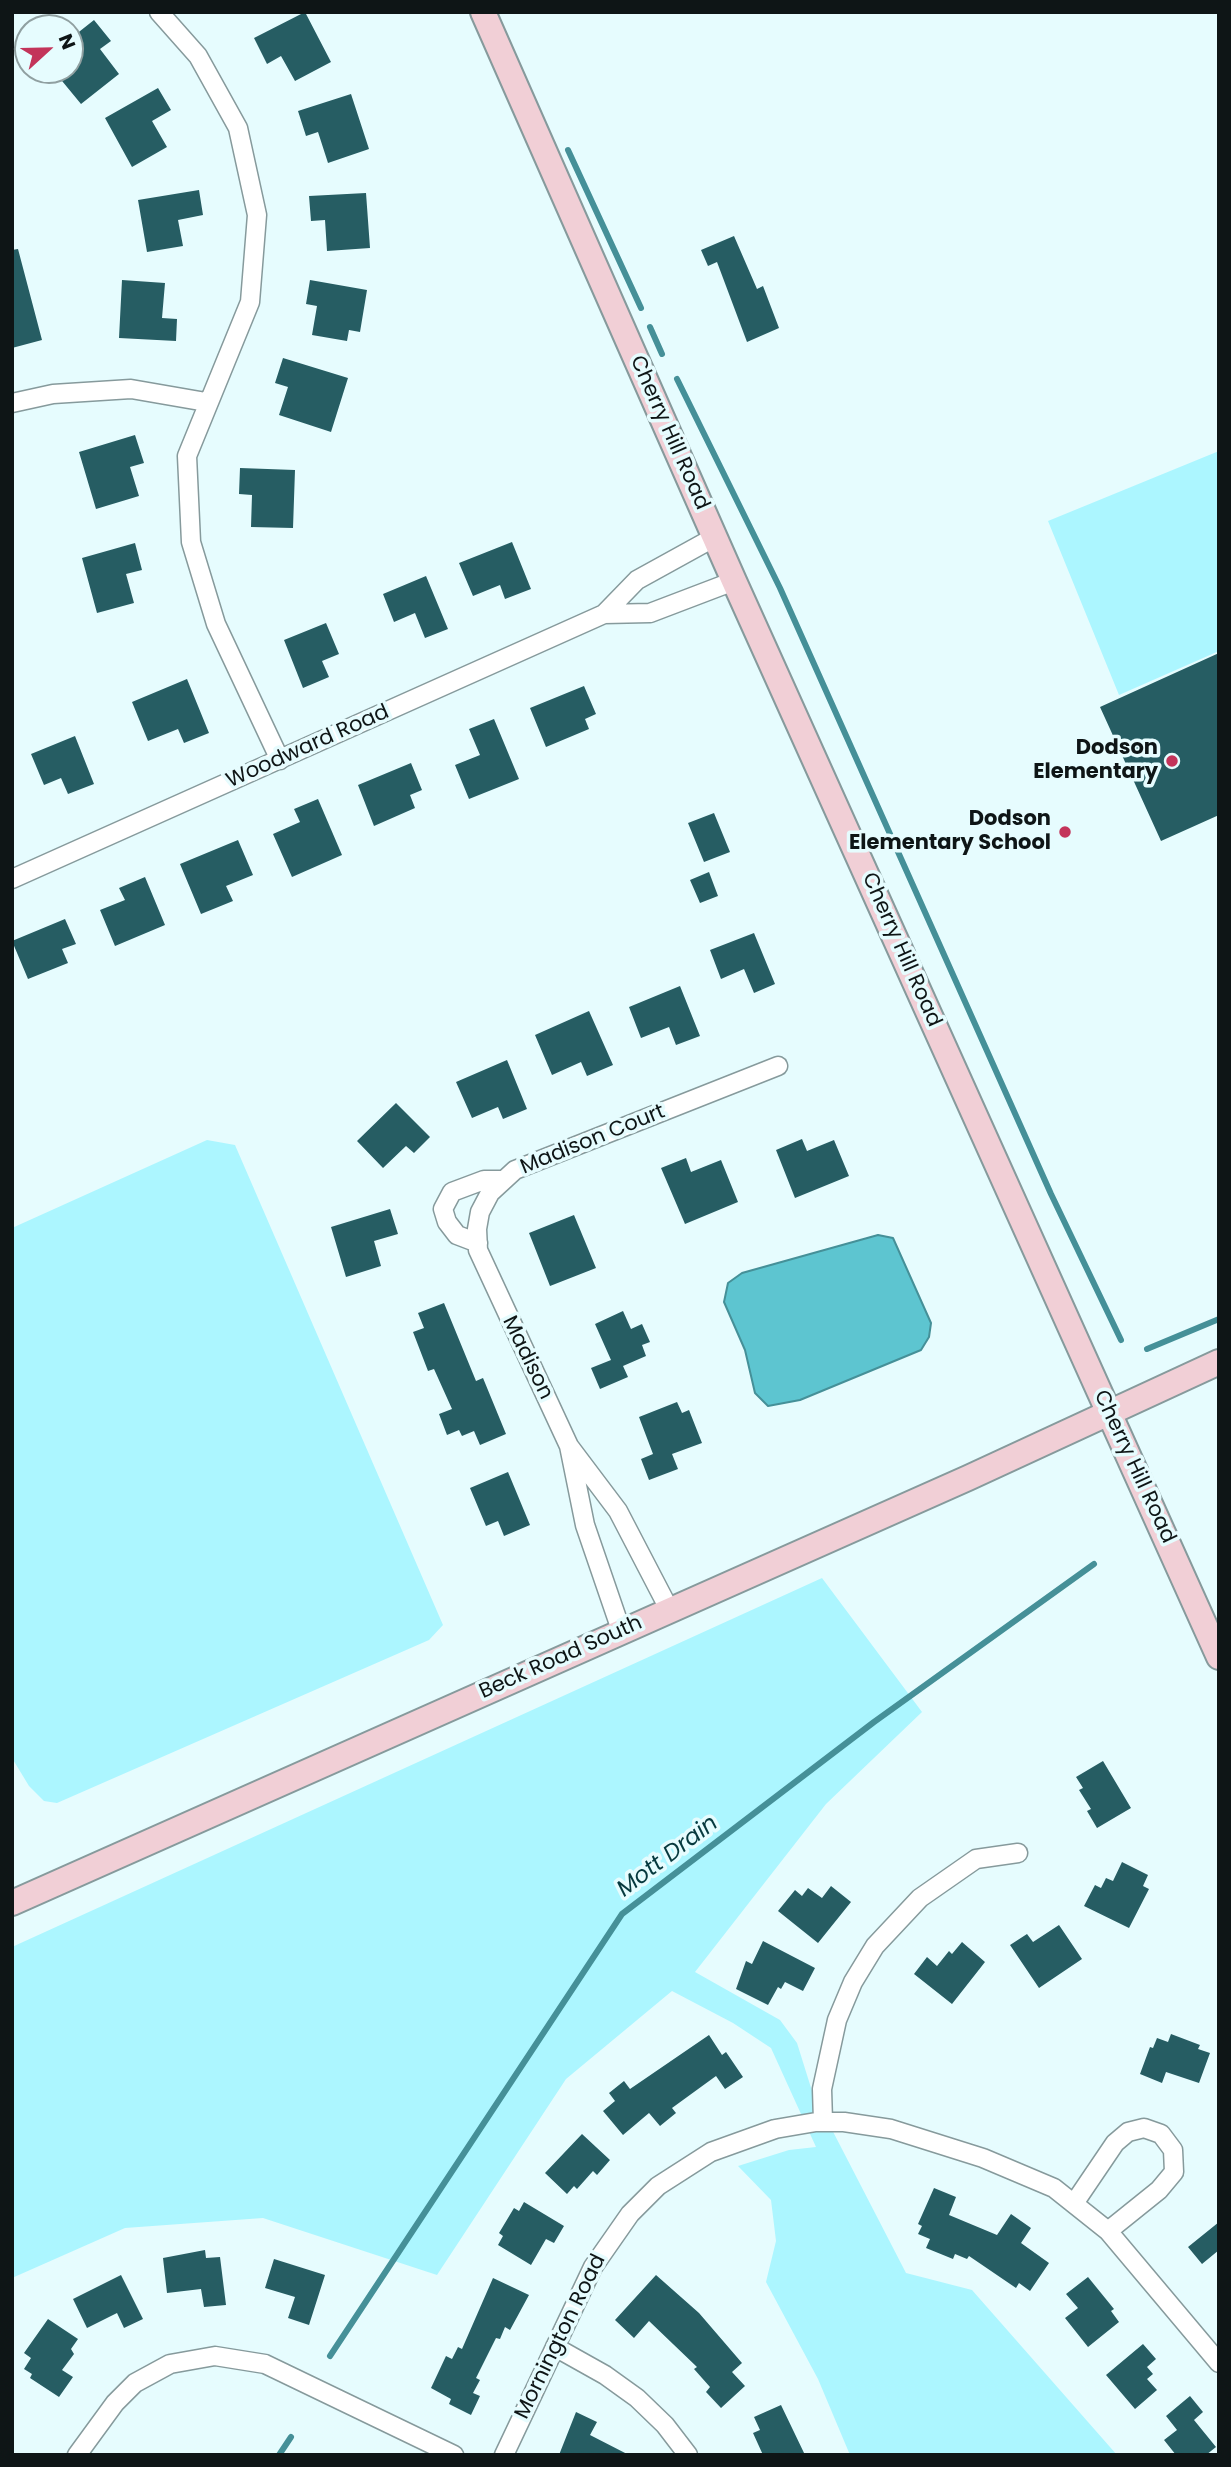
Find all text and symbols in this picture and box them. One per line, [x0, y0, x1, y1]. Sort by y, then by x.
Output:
north arrow [14, 14, 84, 84]
text: N [52, 30, 82, 53]
street label: Cherry Hill Road [624, 352, 714, 514]
street label: Woodward Road [223, 700, 393, 794]
place label: Dodson Elementary [1033, 736, 1158, 786]
marker: Dodson Elementary [1164, 753, 1180, 769]
place label: Dodson Elementary School [849, 807, 1051, 857]
marker: Dodson Elementary School [1057, 824, 1073, 840]
street label: Cherry Hill Road [856, 869, 946, 1031]
street label: Madison Court [517, 1100, 669, 1180]
street label: Madison [496, 1312, 558, 1404]
street label: Cherry Hill Road [1088, 1386, 1180, 1548]
street label: Beck Road South [476, 1611, 646, 1705]
water label: Mott Drain [612, 1810, 724, 1904]
street label: Mornington Road [510, 2250, 612, 2424]

